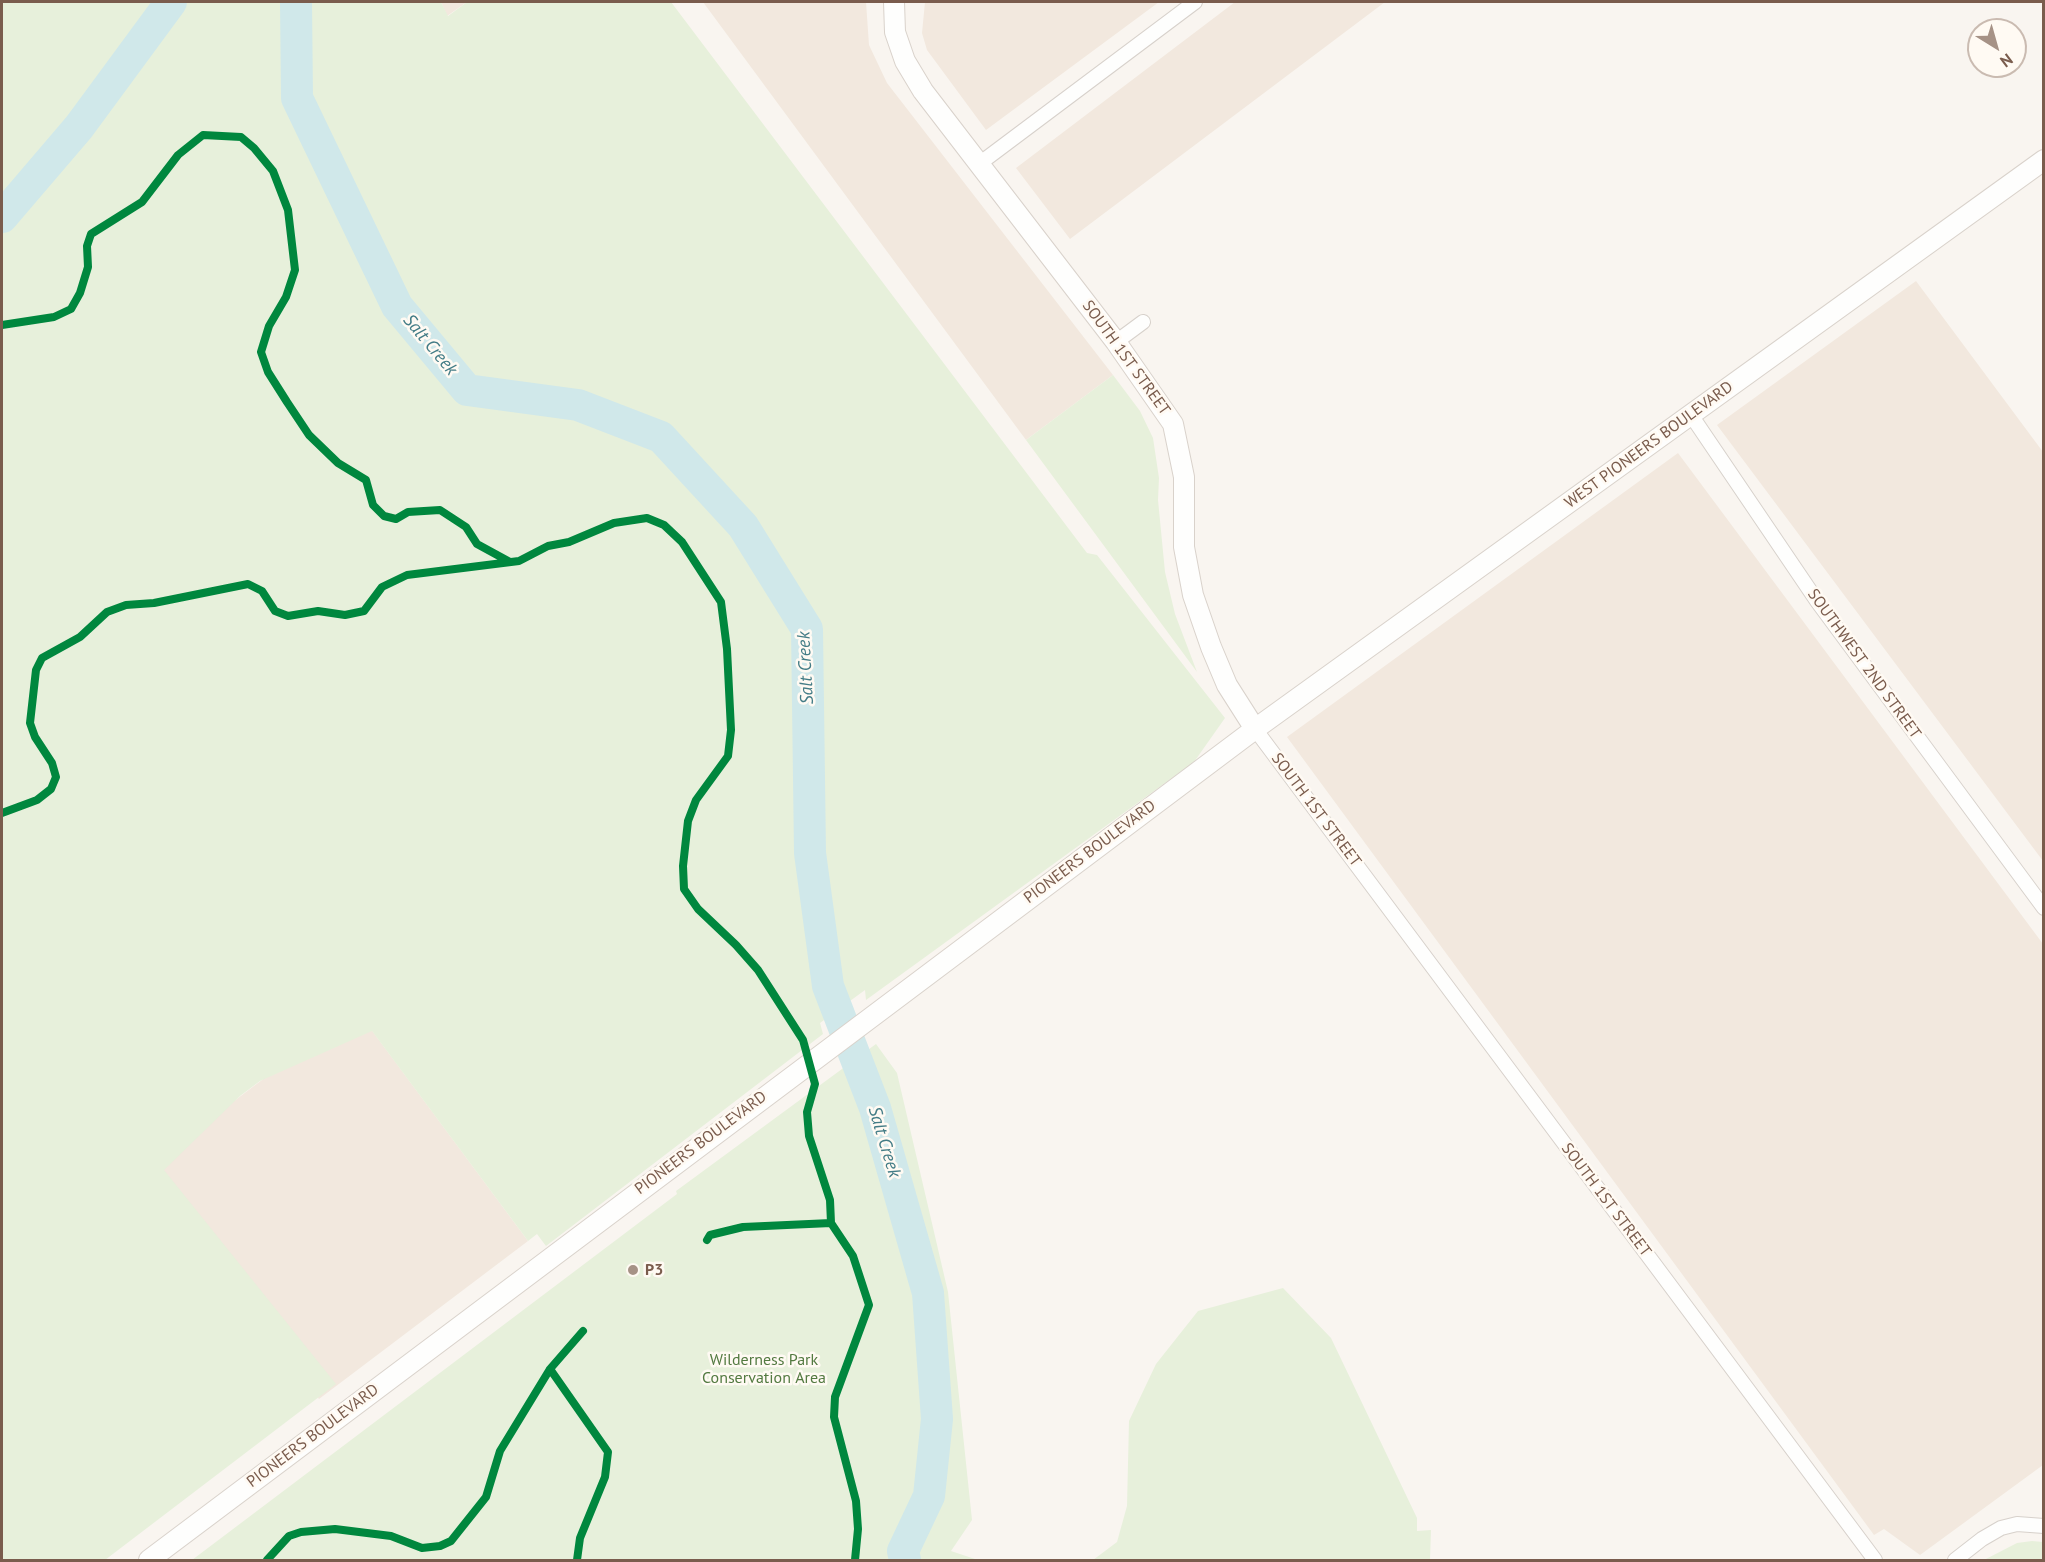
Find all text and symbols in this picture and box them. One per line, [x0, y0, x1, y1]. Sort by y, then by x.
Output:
north arrow [1967, 18, 2027, 78]
text: N [1996, 50, 2017, 72]
street label: SOUTH 1ST STREET [1078, 297, 1174, 419]
water label: Salt Creek [398, 310, 462, 380]
street label: WEST PIONEERS BOULEVARD [1561, 377, 1737, 513]
street label: SOUTHWEST 2ND STREET [1803, 585, 1925, 743]
water label: Salt Creek [793, 631, 819, 705]
street label: SOUTH 1ST STREET [1267, 749, 1365, 871]
street label: PIONEERS BOULEVARD [1020, 796, 1160, 908]
street label: PIONEERS BOULEVARD [631, 1087, 771, 1199]
water label: Salt Creek [863, 1104, 905, 1180]
street label: SOUTH 1ST STREET [1557, 1139, 1655, 1261]
place label: P3 [645, 1260, 663, 1280]
marker: P3 [626, 1263, 640, 1277]
park label: Wilderness Park Conservation Area [702, 1350, 826, 1388]
street label: PIONEERS BOULEVARD [243, 1380, 383, 1492]

